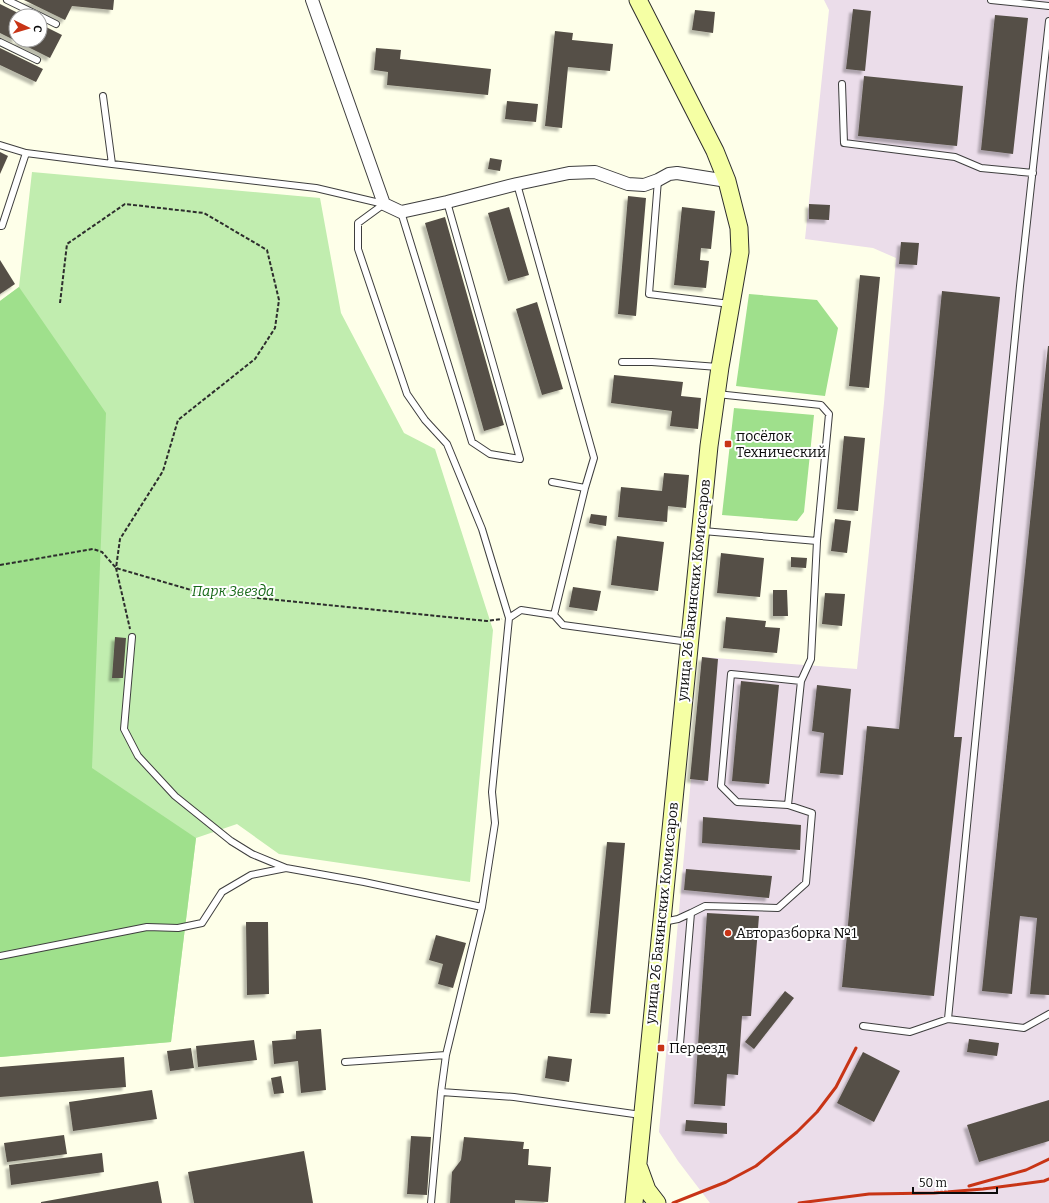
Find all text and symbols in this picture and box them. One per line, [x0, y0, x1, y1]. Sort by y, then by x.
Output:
north arrow [8, 8, 48, 48]
text: С [31, 25, 44, 33]
place label: посёлок Технический [736, 428, 826, 461]
marker: посёлок Технический [723, 439, 733, 449]
street label: улица 26 Бакинских Комиссаров [674, 478, 714, 703]
park label: Парк Звезда [192, 583, 274, 600]
street label: улица 26 Бакинских Комиссаров [642, 801, 682, 1026]
place label: Авторазборка №1 [736, 925, 857, 942]
marker: Авторазборка №1 [723, 928, 733, 938]
place label: Переезд [669, 1040, 726, 1057]
marker: Переезд [656, 1043, 666, 1053]
scale bar [913, 1169, 997, 1195]
text: 50 m [919, 1176, 948, 1190]

